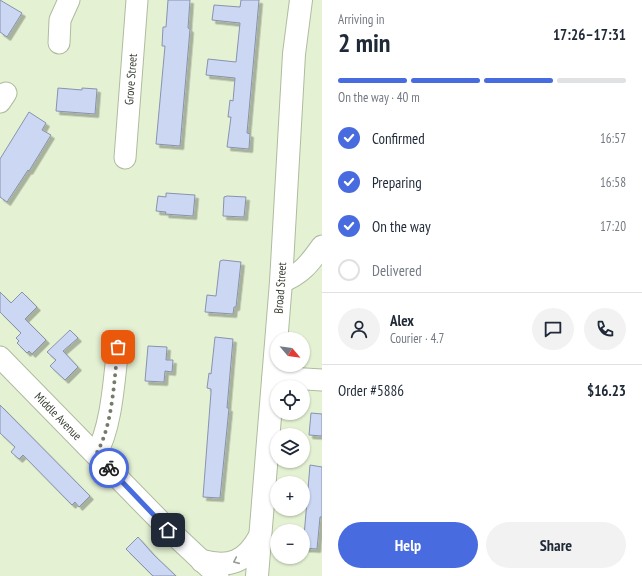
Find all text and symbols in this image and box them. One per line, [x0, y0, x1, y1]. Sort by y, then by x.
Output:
text: Arriving in [338, 11, 385, 28]
text: 17:26–17:31 [553, 25, 626, 44]
text: 2 min [338, 26, 391, 59]
street label: Grove Street [121, 52, 140, 105]
text: On the way · 40 m [338, 89, 420, 106]
icon: check [338, 127, 360, 149]
text: Confirmed [372, 129, 425, 148]
text: 16:57 [600, 130, 626, 147]
icon: check [338, 171, 360, 193]
text: Preparing [372, 173, 422, 192]
text: 16:58 [600, 174, 626, 191]
icon: check [338, 215, 360, 237]
text: On the way [372, 217, 431, 236]
text: 17:20 [600, 218, 626, 235]
street label: Broad Street [270, 261, 289, 314]
text: Delivered [372, 261, 422, 280]
button: person [338, 308, 380, 350]
button: chat [532, 308, 574, 350]
button: phone [584, 308, 626, 350]
text: Alex [390, 311, 414, 330]
pin [101, 330, 135, 364]
text: Courier · 4.7 [390, 330, 444, 347]
north arrow [270, 332, 310, 372]
map controls [270, 332, 310, 564]
icon: bag [107, 336, 129, 358]
button: locate [270, 380, 310, 420]
text: Order #5886 [338, 381, 404, 400]
text: $16.23 [587, 381, 626, 400]
street label: Middle Avenue [32, 389, 85, 443]
button: layers [270, 428, 310, 468]
courier [89, 448, 129, 488]
icon: bike [98, 457, 120, 479]
button: + [270, 476, 310, 516]
pin [151, 513, 185, 547]
icon: home [157, 519, 179, 541]
button: Help [338, 522, 478, 568]
button: Share [486, 522, 626, 568]
button: − [270, 524, 310, 564]
one-way arrow [233, 556, 240, 564]

